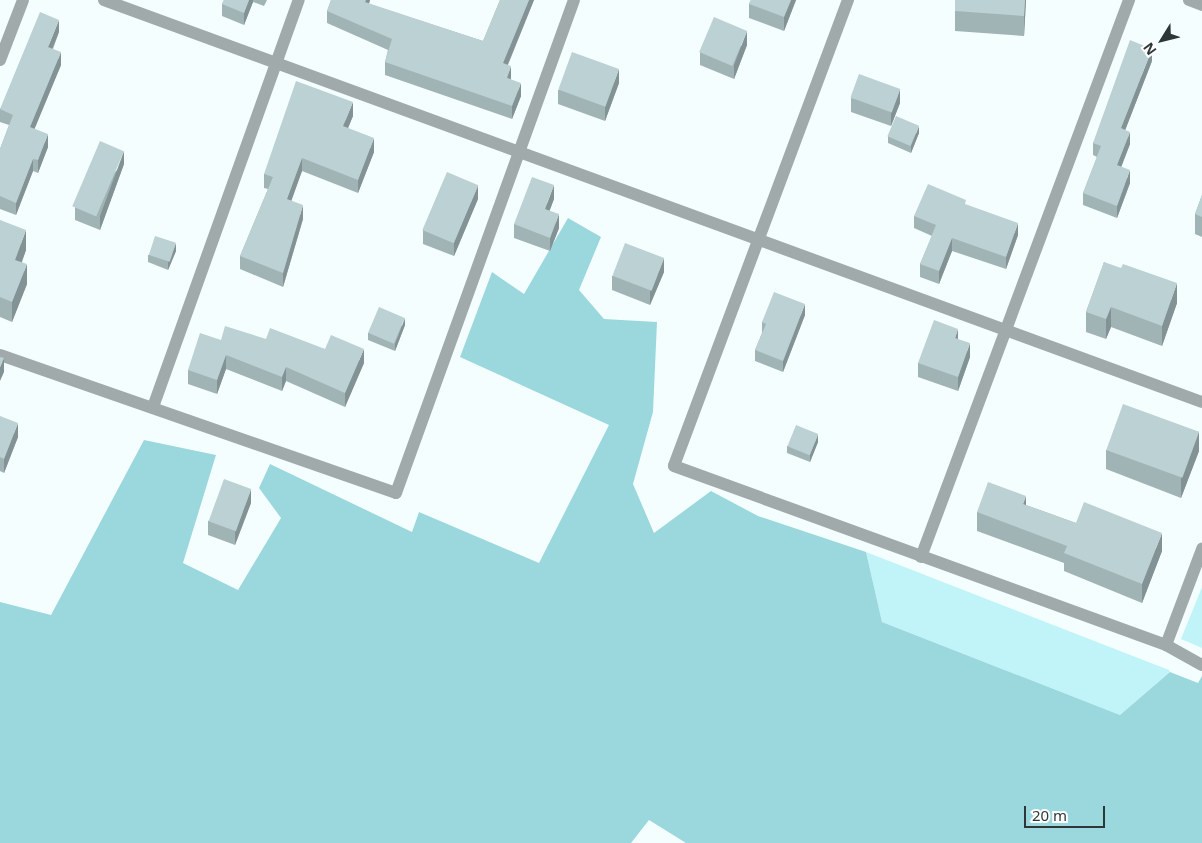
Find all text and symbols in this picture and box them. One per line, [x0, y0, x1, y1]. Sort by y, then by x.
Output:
north arrow [1137, 15, 1187, 65]
text: N [1138, 39, 1160, 59]
scale bar [1027, 796, 1108, 828]
text: 20 m [1032, 805, 1067, 825]

